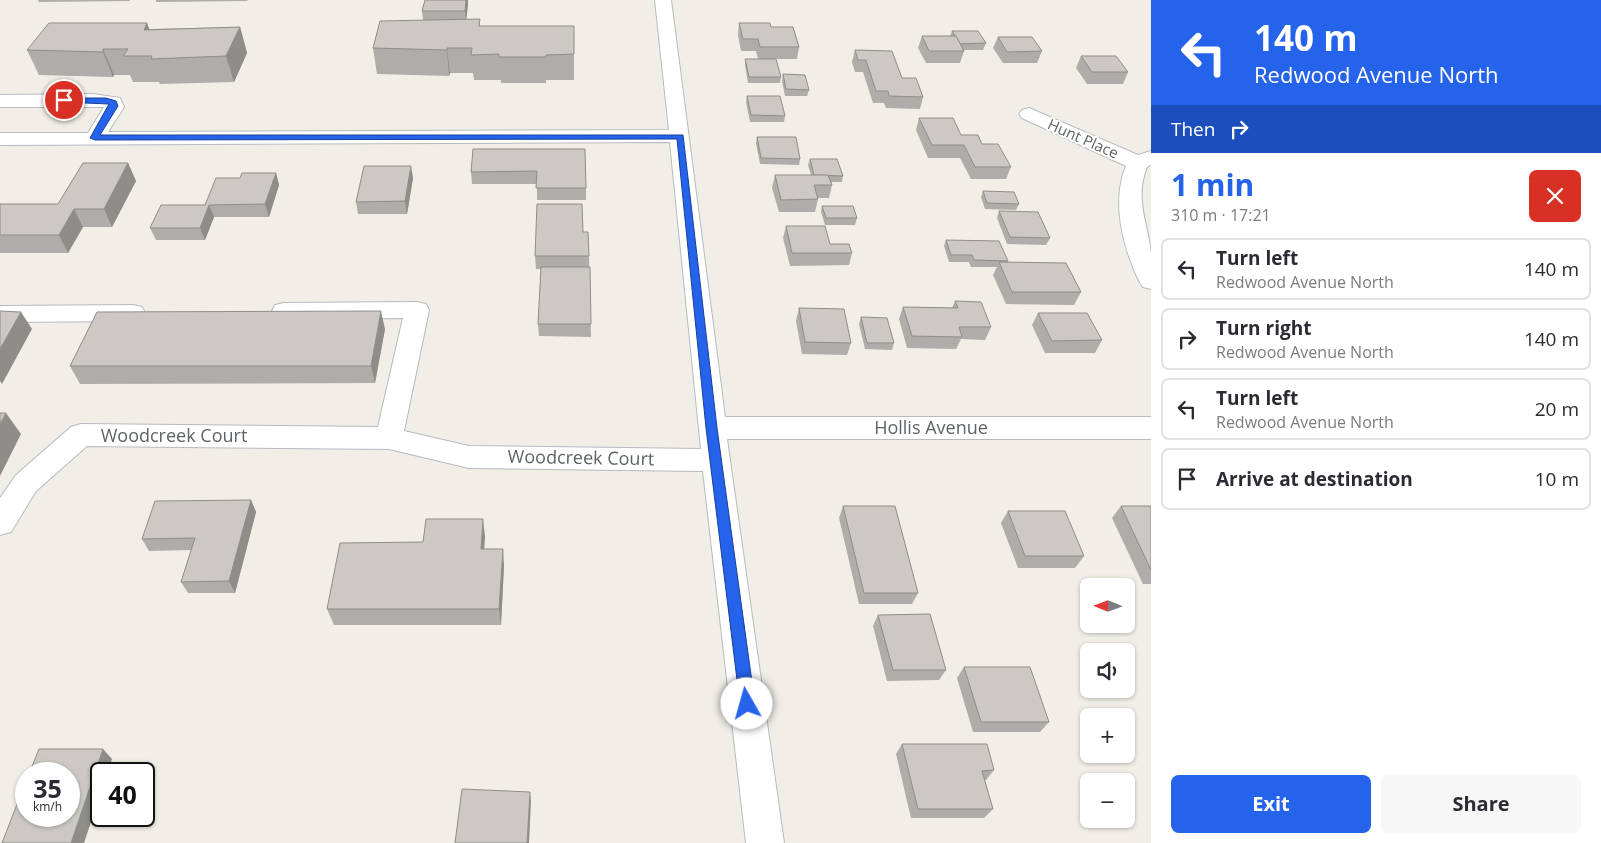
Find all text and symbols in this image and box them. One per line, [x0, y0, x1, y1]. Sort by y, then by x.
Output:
text: 140 m [1254, 14, 1358, 61]
icon: left [1171, 20, 1236, 85]
text: Redwood Avenue North [1254, 59, 1499, 89]
pin [43, 79, 85, 121]
icon: arrive [50, 86, 78, 114]
street label: Hunt Place [1045, 114, 1122, 163]
icon: right [1225, 115, 1253, 143]
text: Then [1171, 116, 1215, 142]
text: 1 min [1171, 164, 1254, 205]
button: close [1529, 170, 1581, 222]
text: 310 m · 17:21 [1171, 204, 1271, 226]
text: Turn left [1216, 245, 1298, 271]
icon: left [1173, 255, 1201, 283]
text: 140 m [1524, 256, 1579, 282]
text: Redwood Avenue North [1216, 271, 1394, 293]
text: Turn right [1216, 315, 1311, 341]
icon: right [1173, 325, 1201, 353]
text: 140 m [1524, 326, 1579, 352]
text: Redwood Avenue North [1216, 341, 1394, 363]
text: Turn left [1216, 385, 1298, 411]
icon: left [1173, 395, 1201, 423]
text: 20 m [1535, 396, 1579, 422]
text: Redwood Avenue North [1216, 411, 1394, 433]
street label: Hollis Avenue [874, 415, 988, 439]
street label: Woodcreek Court [101, 423, 247, 447]
street label: Woodcreek Court [508, 444, 655, 470]
icon: arrive [1173, 465, 1201, 493]
text: Arrive at destination [1216, 466, 1413, 492]
text: 10 m [1535, 466, 1579, 492]
north arrow [1080, 578, 1135, 632]
map controls [1080, 578, 1135, 828]
button: sound [1080, 643, 1135, 698]
position arrow [720, 677, 772, 729]
button: + [1080, 708, 1135, 763]
speed limit sign: 40 [90, 762, 155, 827]
text: 35 [33, 771, 62, 805]
button: − [1080, 773, 1135, 828]
button: Exit [1171, 775, 1371, 833]
button: Share [1381, 775, 1581, 833]
text: km/h [33, 798, 62, 815]

